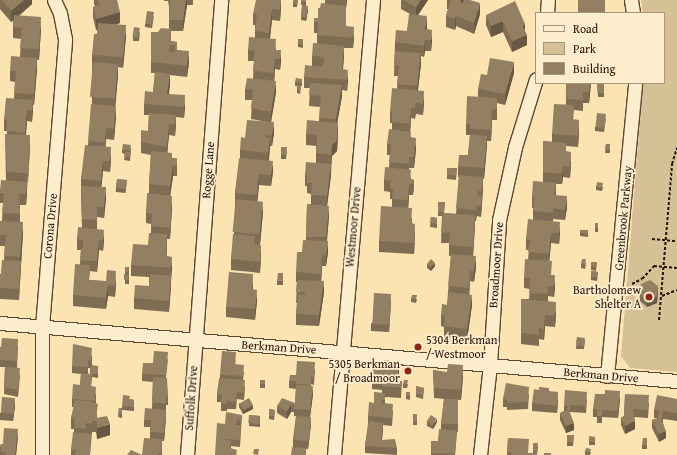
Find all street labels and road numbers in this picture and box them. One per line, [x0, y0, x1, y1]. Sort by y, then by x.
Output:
street label: Rogge Lane [199, 141, 217, 199]
street label: Greenbrook Parkway [611, 165, 635, 271]
street label: Westmoor Drive [342, 186, 364, 268]
street label: Corona Drive [40, 193, 60, 259]
street label: Broadmoor Drive [486, 221, 506, 309]
street label: Berkman Drive [241, 337, 317, 357]
street label: Suffolk Drive [182, 365, 200, 431]
street label: Berkman Drive [563, 365, 639, 385]

